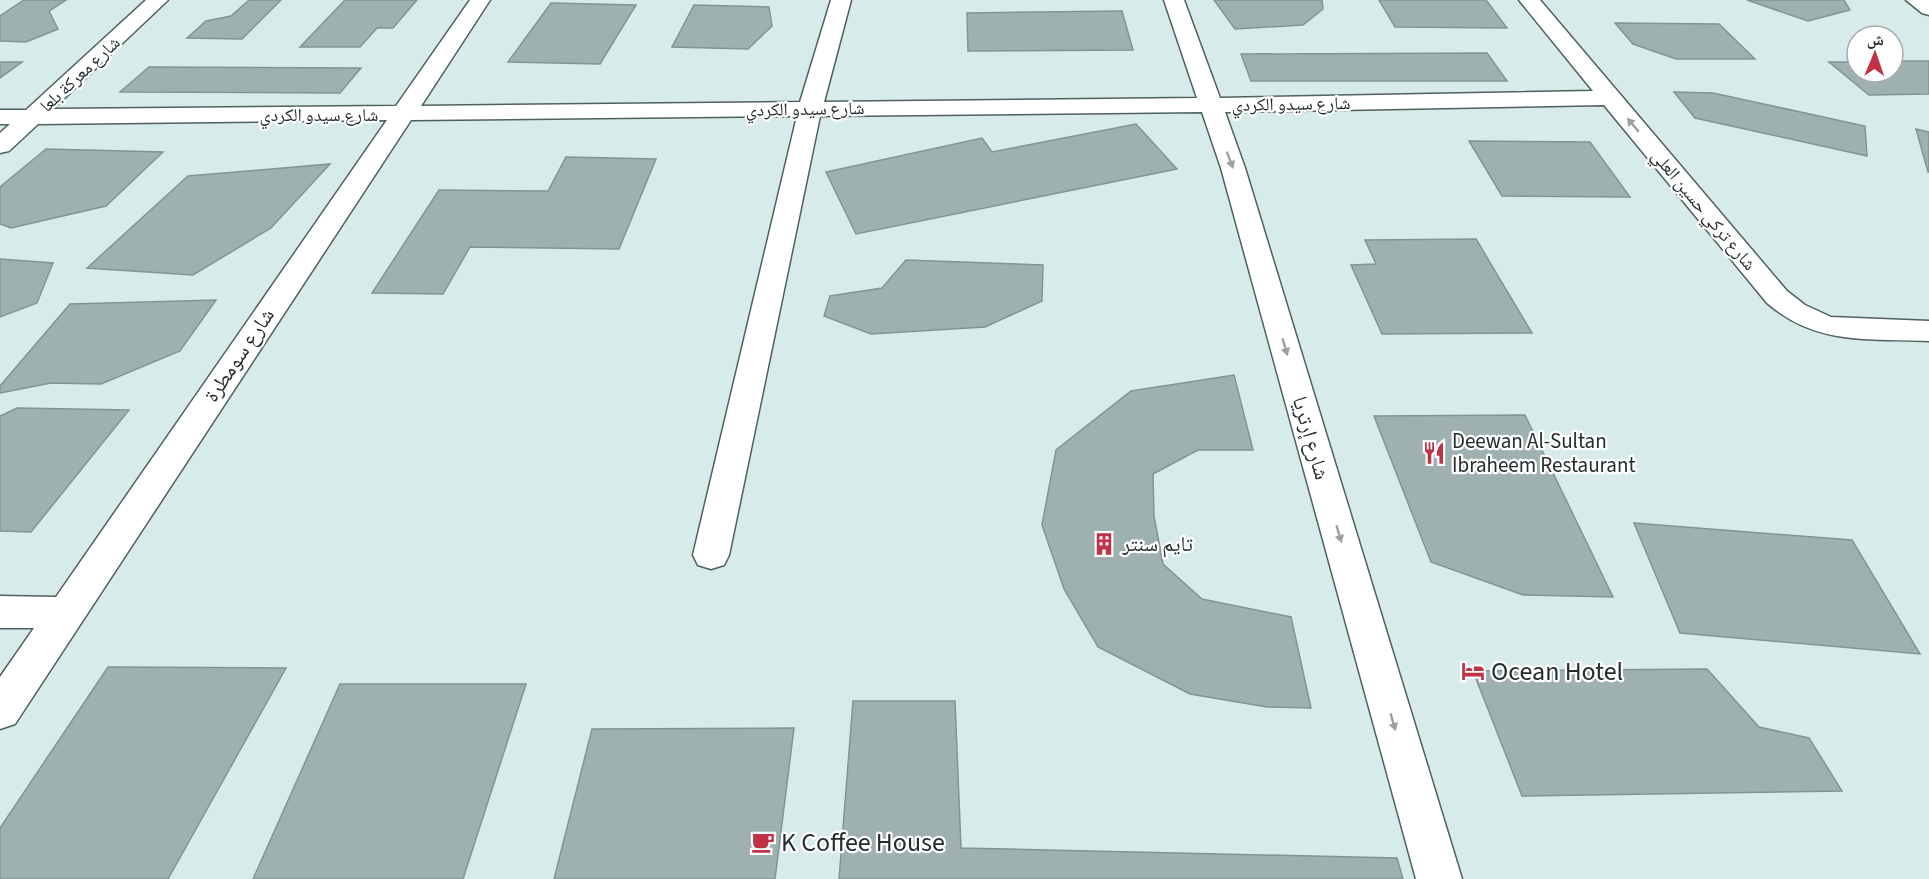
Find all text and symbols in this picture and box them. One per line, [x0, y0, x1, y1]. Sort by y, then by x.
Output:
north arrow [1845, 24, 1905, 84]
text: ش [1867, 29, 1884, 51]
street label: شارع معركة بلعا [35, 31, 126, 118]
street label: شارع سيدو الكردي [1231, 91, 1351, 120]
street label: شارع سيدو الكردي [745, 96, 865, 125]
street label: شارع سيدو الكردي [260, 103, 378, 130]
one-way arrow [1627, 118, 1640, 133]
street label: شارع تركي حسين العلي [1644, 144, 1762, 277]
one-way arrow [1225, 151, 1235, 169]
street label: شارع سومطرة [196, 302, 282, 408]
one-way arrow [1281, 338, 1290, 356]
street label: شارع إرتريا [1285, 393, 1337, 483]
place label: Deewan Al-Sultan Ibraheem Restaurant [1452, 426, 1636, 480]
restaurant icon: Deewan Al-Sultan Ibraheem Restaurant [1421, 440, 1447, 466]
one-way arrow [1335, 525, 1344, 543]
place label: تايم سنتر [1121, 529, 1193, 559]
building icon: تايم سنتر [1091, 531, 1117, 557]
place label: Ocean Hotel [1491, 653, 1623, 690]
hotel icon: Ocean Hotel [1460, 658, 1486, 684]
one-way arrow [1389, 713, 1398, 731]
place label: K Coffee House [781, 824, 945, 861]
cafe icon: K Coffee House [750, 829, 776, 855]

